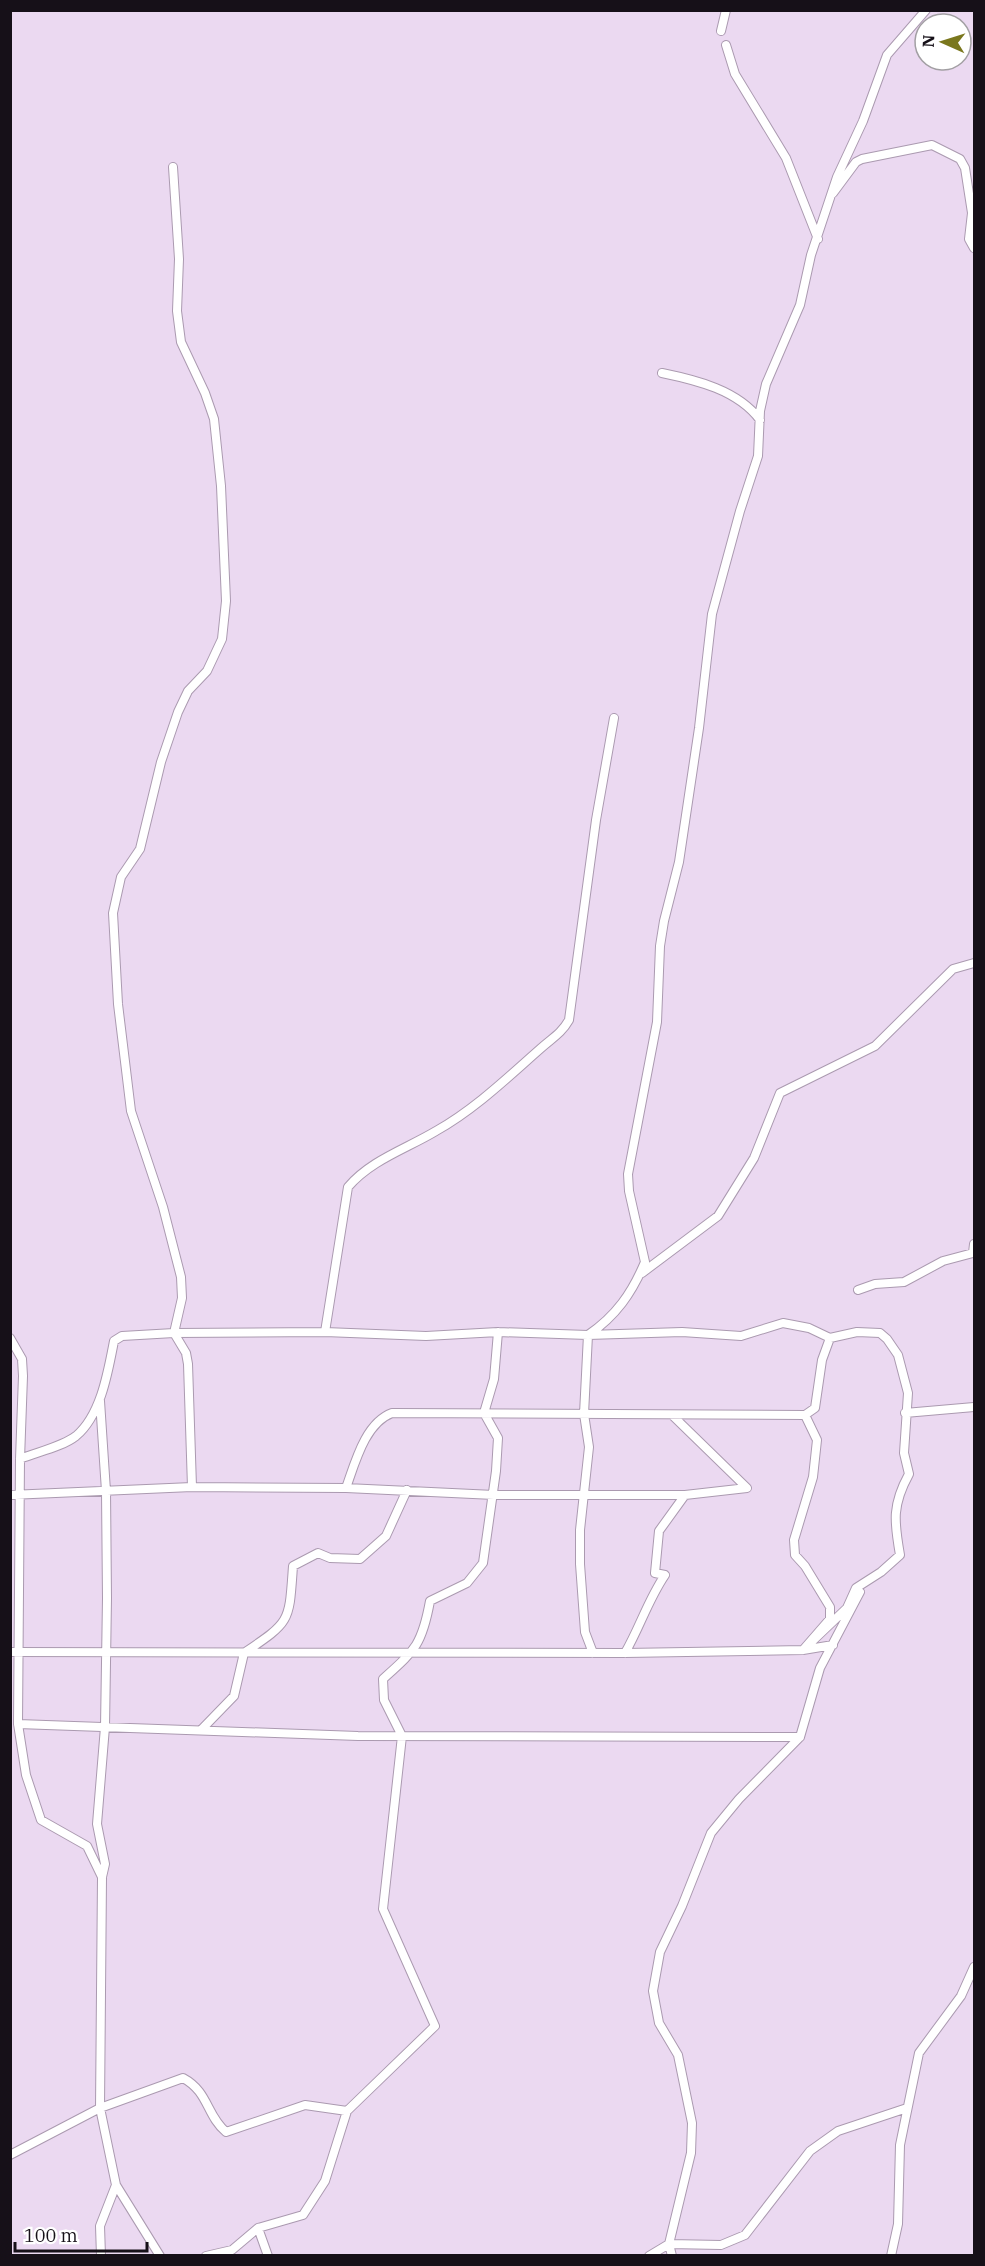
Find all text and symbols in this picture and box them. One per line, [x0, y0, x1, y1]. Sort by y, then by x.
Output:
north arrow [913, 12, 973, 72]
text: N [918, 34, 938, 48]
scale bar [15, 2215, 147, 2253]
text: 100 m [24, 2224, 78, 2247]

